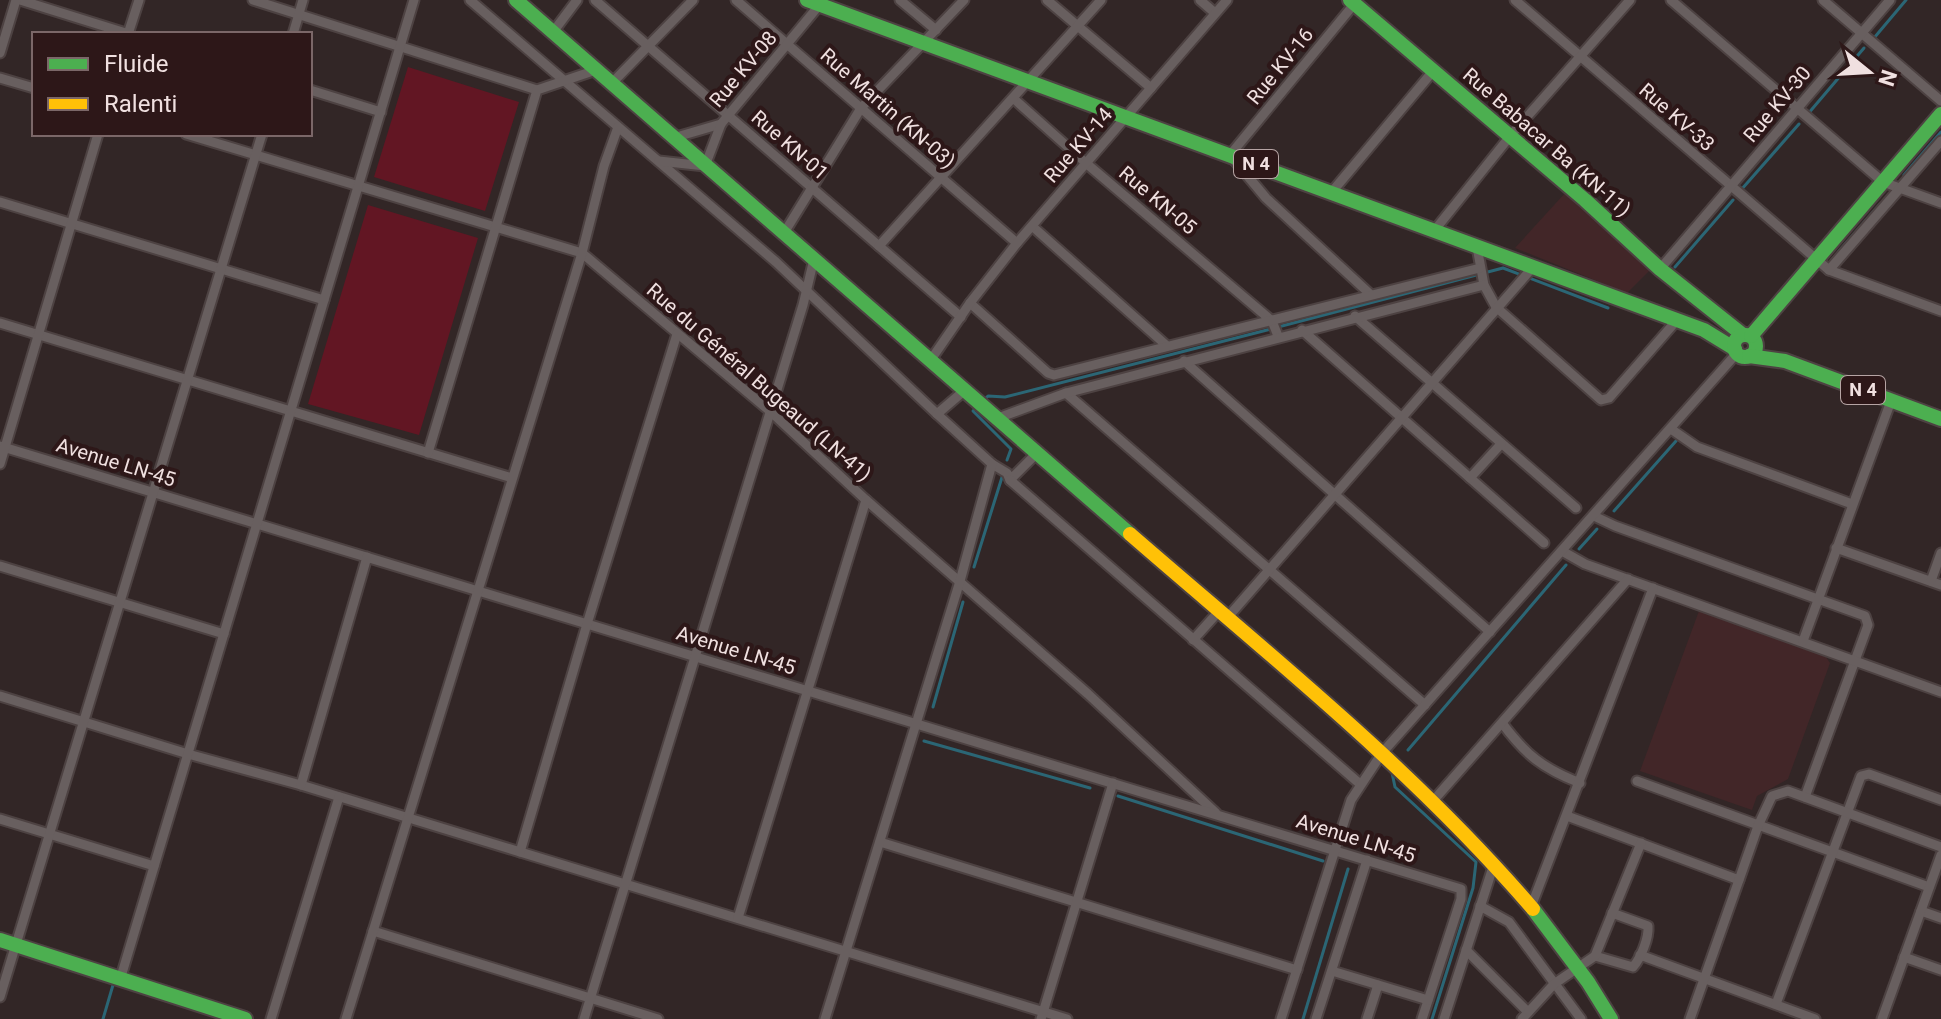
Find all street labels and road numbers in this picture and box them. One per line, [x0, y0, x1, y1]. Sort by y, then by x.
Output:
street label: Rue KV-16 [1242, 23, 1318, 109]
street label: Rue KV-08 [704, 26, 782, 112]
street label: Rue Martin (KN-03) [816, 43, 960, 173]
street label: Rue KV-30 [1738, 61, 1816, 147]
street label: Rue Babacar Ba (KN-11) [1458, 63, 1636, 221]
street label: Rue KV-33 [1634, 78, 1720, 156]
street label: Rue KV-14 [1039, 102, 1117, 188]
street label: Rue KN-01 [747, 105, 833, 185]
road number: N 4 [1234, 150, 1278, 178]
street label: Rue KN-05 [1114, 161, 1202, 239]
street label: Rue du Général Bugeaud (LN-41) [642, 278, 876, 486]
road number: N 4 [1841, 376, 1885, 404]
street label: Avenue LN-45 [53, 432, 179, 492]
street label: Avenue LN-45 [673, 620, 799, 680]
street label: Avenue LN-45 [1293, 808, 1419, 868]

